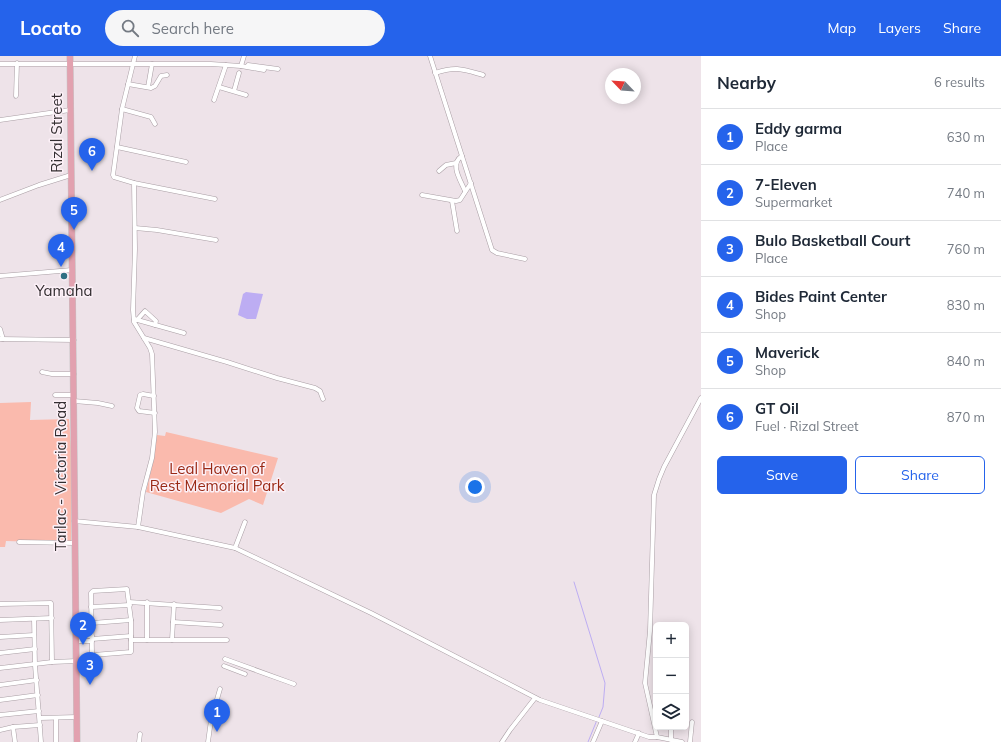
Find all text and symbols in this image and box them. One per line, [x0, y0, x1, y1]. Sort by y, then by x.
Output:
search box [105, 10, 385, 46]
text: Locato [20, 16, 81, 40]
icon: search [119, 17, 141, 39]
text: Search here [151, 19, 234, 38]
text: Map [827, 19, 856, 37]
text: Layers [878, 19, 921, 37]
text: Share [943, 19, 981, 37]
north arrow [605, 68, 641, 104]
text: Nearby [717, 72, 776, 93]
text: 6 results [934, 74, 985, 90]
street label: Rizal Street [47, 93, 66, 173]
text: Eddy garma [755, 119, 842, 138]
text: 1 [726, 129, 734, 145]
text: 630 m [947, 129, 985, 145]
pin: 6 [79, 138, 105, 171]
text: Place [755, 138, 788, 154]
text: 7-Eleven [755, 175, 817, 194]
text: 2 [726, 185, 734, 201]
text: 740 m [947, 185, 985, 201]
text: Supermarket [755, 194, 832, 210]
pin: 5 [61, 197, 87, 230]
text: Bulo Basketball Court [755, 231, 910, 250]
pin: 4 [48, 234, 74, 267]
text: 3 [726, 241, 734, 257]
text: 760 m [947, 241, 985, 257]
text: Place [755, 250, 788, 266]
marker: Yamaha [59, 271, 69, 281]
place label: Yamaha [35, 281, 92, 300]
text: Bides Paint Center [755, 287, 887, 306]
text: 4 [726, 297, 734, 313]
text: 830 m [947, 297, 985, 313]
text: Shop [755, 306, 786, 322]
text: Maverick [755, 343, 819, 362]
text: 5 [726, 353, 734, 369]
text: 840 m [947, 353, 985, 369]
text: Shop [755, 362, 786, 378]
text: GT Oil [755, 399, 799, 418]
street label: Tarlac - Victoria Road [51, 401, 70, 551]
text: 6 [726, 409, 734, 425]
text: 870 m [947, 409, 985, 425]
text: Fuel · Rizal Street [755, 418, 859, 434]
button: Save [717, 456, 847, 494]
button: Share [855, 456, 985, 494]
park label: Leal Haven of Rest Memorial Park [150, 459, 285, 495]
your location [465, 477, 485, 497]
pin: 2 [70, 612, 96, 645]
map controls [653, 622, 689, 730]
button: + [653, 622, 689, 658]
pin: 3 [77, 652, 103, 685]
button: − [653, 658, 689, 694]
button: layers [653, 694, 689, 730]
pin: 1 [204, 699, 230, 732]

